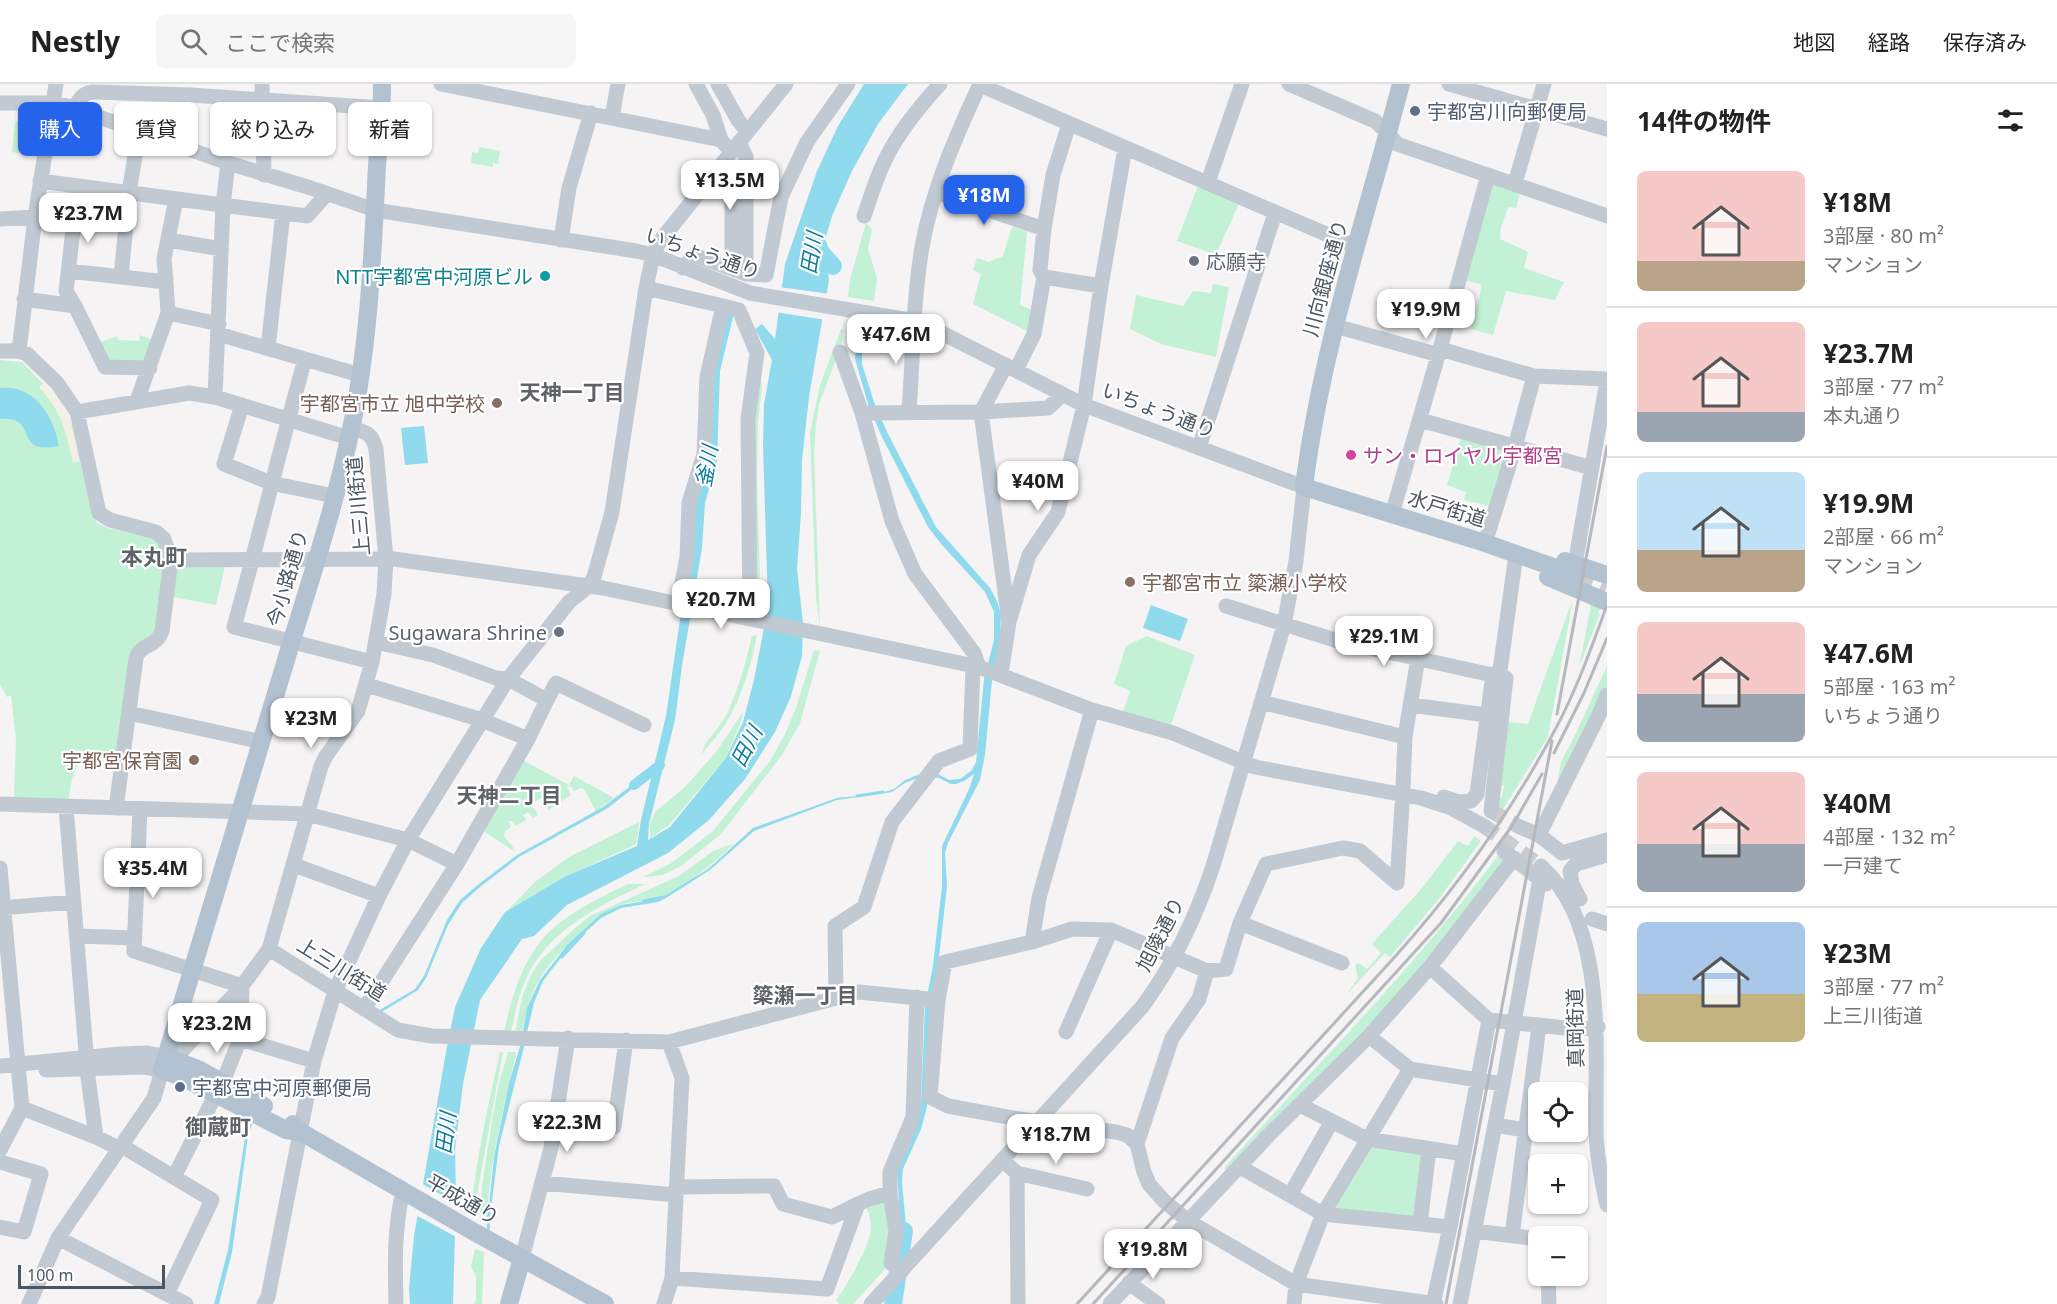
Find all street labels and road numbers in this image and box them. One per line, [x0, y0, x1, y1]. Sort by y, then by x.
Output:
street label: 川向銀座通り [1296, 217, 1354, 339]
street label: いちょう通り [642, 221, 764, 285]
street label: いちょう通り [1098, 376, 1220, 444]
street label: 上三川街道 [340, 455, 376, 557]
street label: 水戸街道 [1405, 483, 1489, 533]
street label: 今小路通り [260, 526, 314, 630]
street label: 旭陵通り [1130, 892, 1190, 976]
street label: 上三川街道 [292, 931, 392, 1007]
street label: 真岡街道 [1561, 988, 1589, 1068]
street label: 平成通り [422, 1167, 504, 1231]

